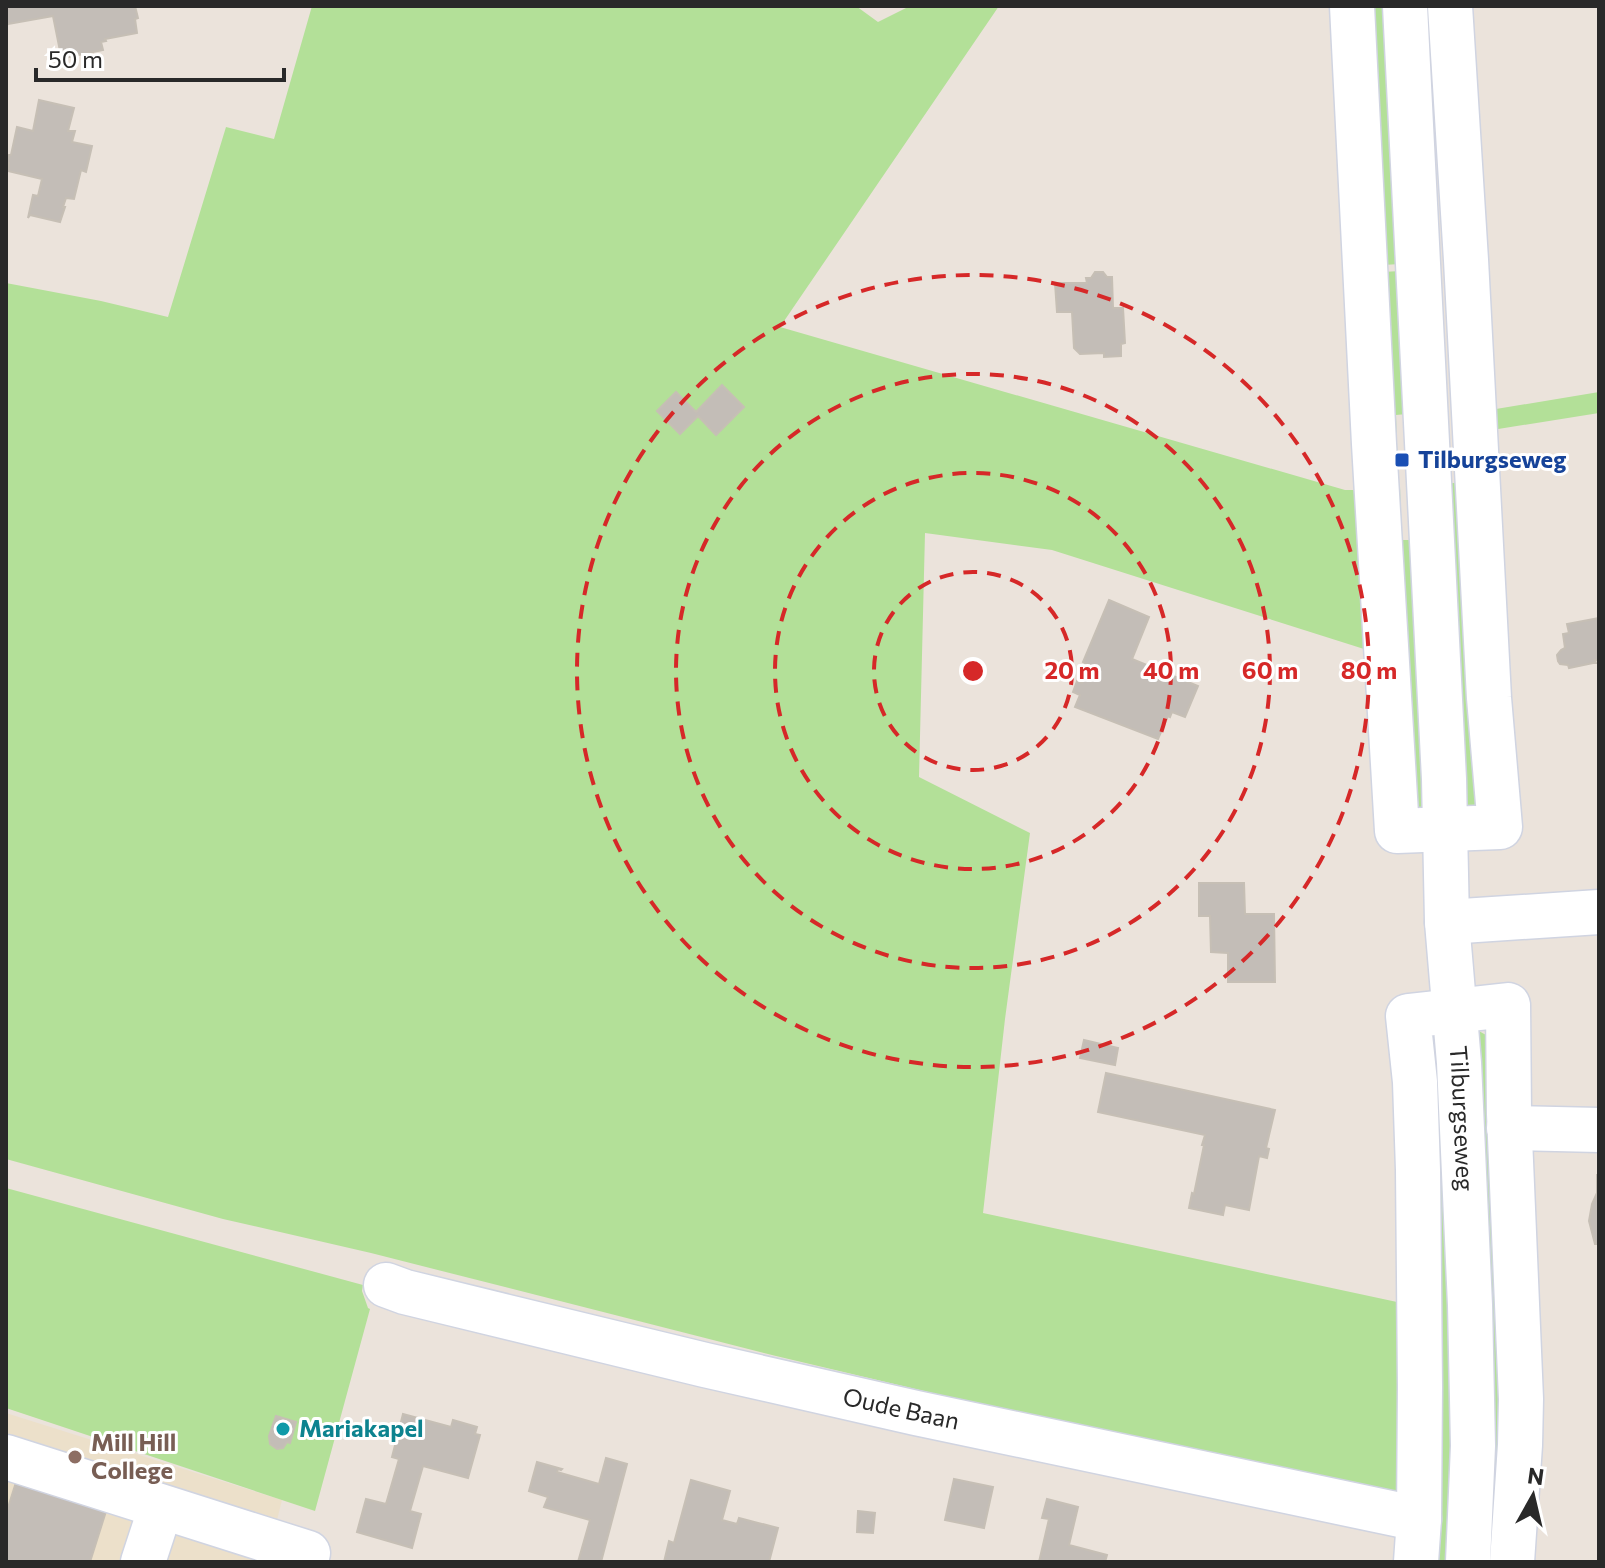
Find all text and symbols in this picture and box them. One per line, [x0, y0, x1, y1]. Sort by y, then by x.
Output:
scale bar [36, 32, 284, 82]
text: 50 m [48, 44, 103, 73]
place label: Tilburgseweg [1418, 444, 1566, 473]
marker: Tilburgseweg [1393, 451, 1411, 469]
text: 20 m [1045, 655, 1099, 684]
text: 40 m [1143, 655, 1199, 684]
text: 60 m [1242, 655, 1298, 684]
text: 80 m [1341, 655, 1397, 684]
centre of rings [959, 657, 987, 685]
street label: Tilburgseweg [1445, 1044, 1481, 1192]
street label: Oude Baan [840, 1381, 962, 1435]
place label: Mariakapel [299, 1413, 424, 1442]
marker: Mariakapel [274, 1420, 292, 1438]
place label: Mill Hill College [91, 1427, 176, 1484]
marker: Mill Hill College [66, 1448, 84, 1466]
north arrow [1493, 1456, 1573, 1536]
text: N [1526, 1461, 1546, 1490]

